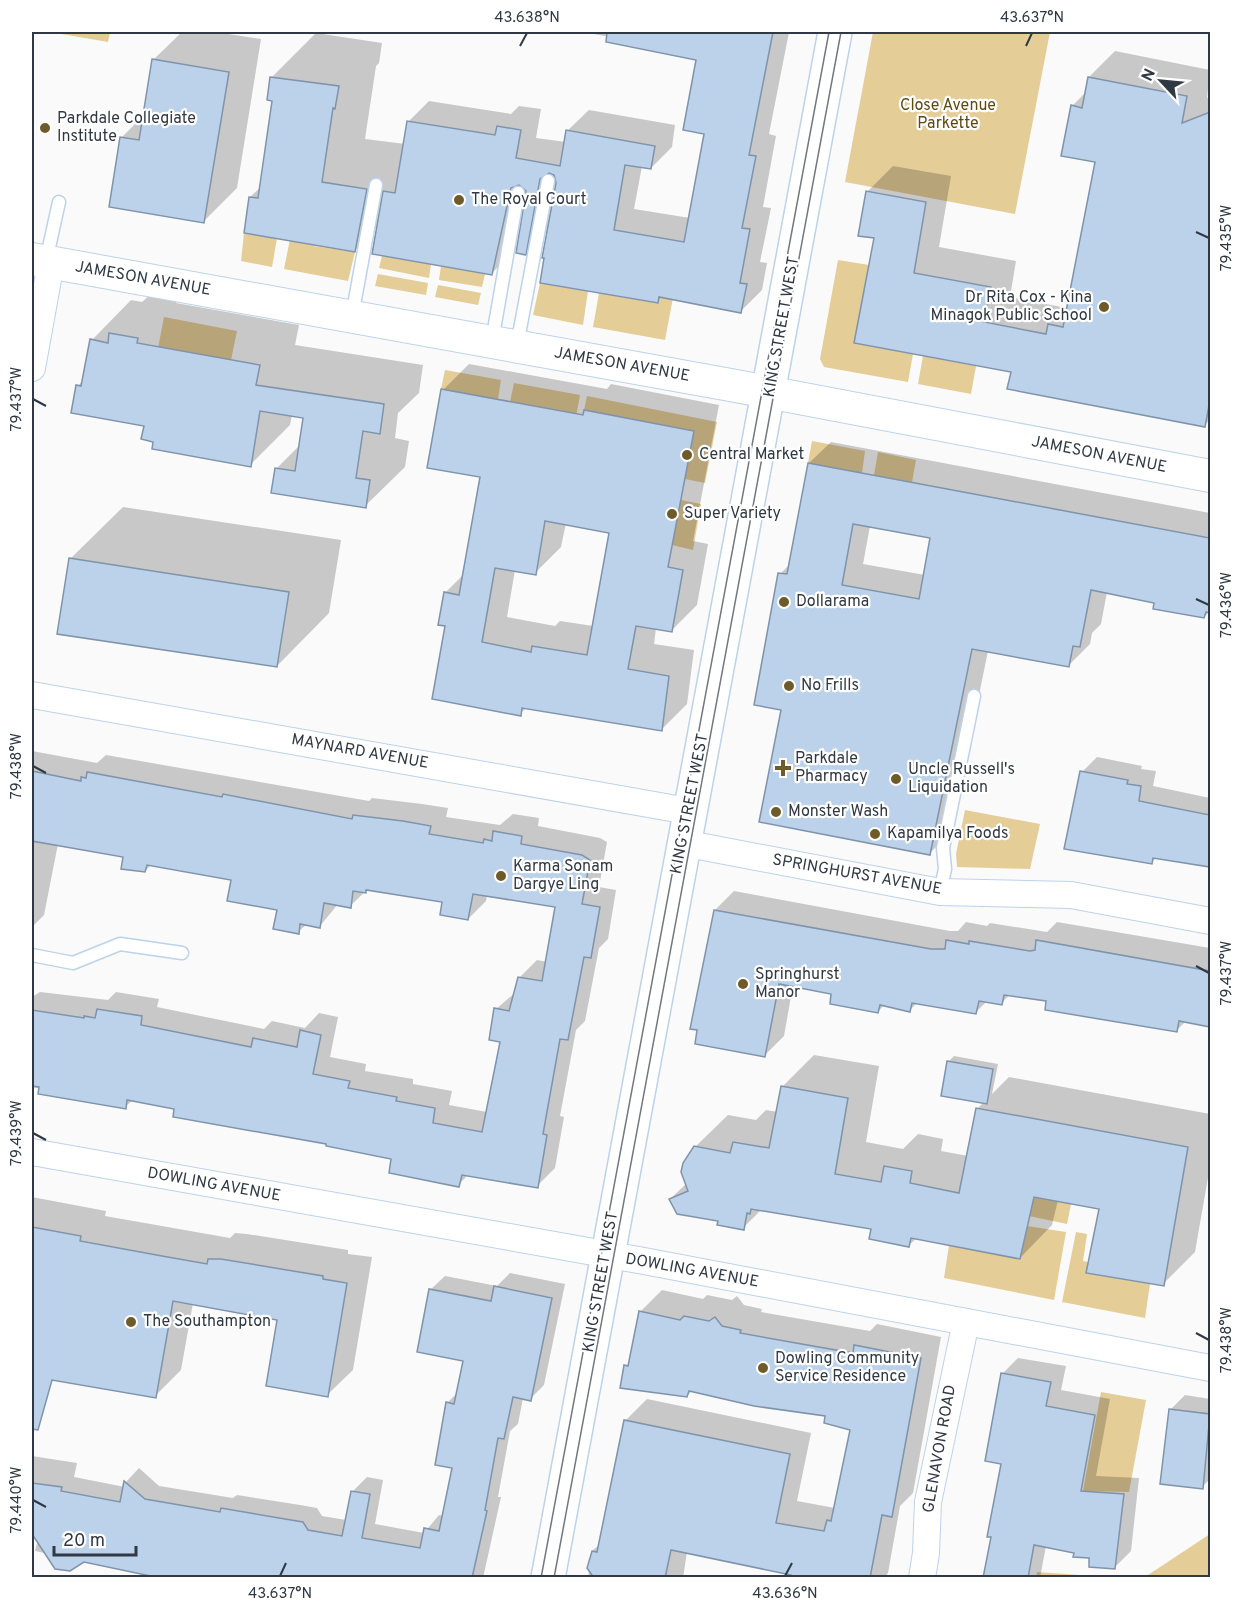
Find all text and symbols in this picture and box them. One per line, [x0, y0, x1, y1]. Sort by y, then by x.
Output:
text: 43.638°N [494, 9, 560, 28]
text: 43.637°N [1000, 9, 1064, 28]
north arrow [1131, 51, 1191, 111]
text: N [1138, 66, 1161, 85]
park label: Close Avenue Parkette [900, 96, 996, 134]
place label: Parkdale Collegiate Institute [57, 109, 196, 147]
marker: Parkdale Collegiate Institute [38, 121, 52, 135]
place label: The Royal Court [471, 190, 587, 210]
marker: The Royal Court [452, 193, 466, 207]
text: 79.435°W [1218, 205, 1237, 271]
street label: KING STREET WEST [760, 255, 804, 399]
street label: JAMESON AVENUE [74, 257, 212, 301]
place label: Dr Rita Cox - Kina Minagok Public School [931, 288, 1092, 326]
marker: Dr Rita Cox - Kina Minagok Public School [1097, 300, 1111, 314]
street label: JAMESON AVENUE [553, 343, 691, 387]
text: 79.437°W [8, 367, 27, 431]
street label: JAMESON AVENUE [1030, 432, 1168, 478]
place label: Central Market [699, 445, 804, 465]
marker: Central Market [680, 448, 694, 462]
place label: Super Variety [684, 504, 781, 524]
marker: Super Variety [665, 507, 679, 521]
text: 79.436°W [1218, 572, 1237, 638]
place label: Dollarama [796, 592, 869, 612]
marker: Dollarama [777, 595, 791, 609]
place label: No Frills [801, 676, 859, 696]
marker: No Frills [782, 679, 796, 693]
street label: MAYNARD AVENUE [290, 730, 430, 774]
street label: KING STREET WEST [667, 732, 713, 876]
text: 79.438°W [8, 733, 27, 799]
place label: Parkdale Pharmacy [795, 749, 868, 787]
place label: Uncle Russell's Liquidation [908, 760, 1015, 798]
marker: Parkdale Pharmacy [776, 761, 790, 775]
marker: Uncle Russell's Liquidation [889, 772, 903, 786]
place label: Monster Wash [788, 802, 888, 822]
marker: Monster Wash [769, 805, 783, 819]
place label: Kapamilya Foods [887, 824, 1009, 844]
marker: Kapamilya Foods [868, 827, 882, 841]
street label: SPRINGHURST AVENUE [771, 850, 943, 900]
place label: Karma Sonam Dargye Ling [513, 857, 613, 895]
marker: Karma Sonam Dargye Ling [494, 869, 508, 883]
text: 79.437°W [1218, 941, 1237, 1005]
place label: Springhurst Manor [755, 965, 840, 1003]
marker: Springhurst Manor [736, 977, 750, 991]
text: 79.439°W [8, 1100, 27, 1166]
street label: DOWLING AVENUE [146, 1163, 282, 1207]
street label: KING STREET WEST [579, 1210, 623, 1354]
street label: DOWLING AVENUE [624, 1249, 760, 1293]
text: 79.438°W [1218, 1307, 1237, 1373]
place label: The Southampton [143, 1312, 271, 1332]
marker: The Southampton [124, 1315, 138, 1329]
place label: Dowling Community Service Residence [775, 1349, 919, 1387]
marker: Dowling Community Service Residence [756, 1361, 770, 1375]
street label: GLENAVON ROAD [919, 1383, 961, 1515]
text: 79.440°W [8, 1466, 27, 1534]
scale bar [54, 1519, 136, 1557]
text: 20 m [63, 1530, 105, 1553]
text: 43.637°N [248, 1585, 312, 1604]
text: 43.636°N [752, 1585, 818, 1604]

